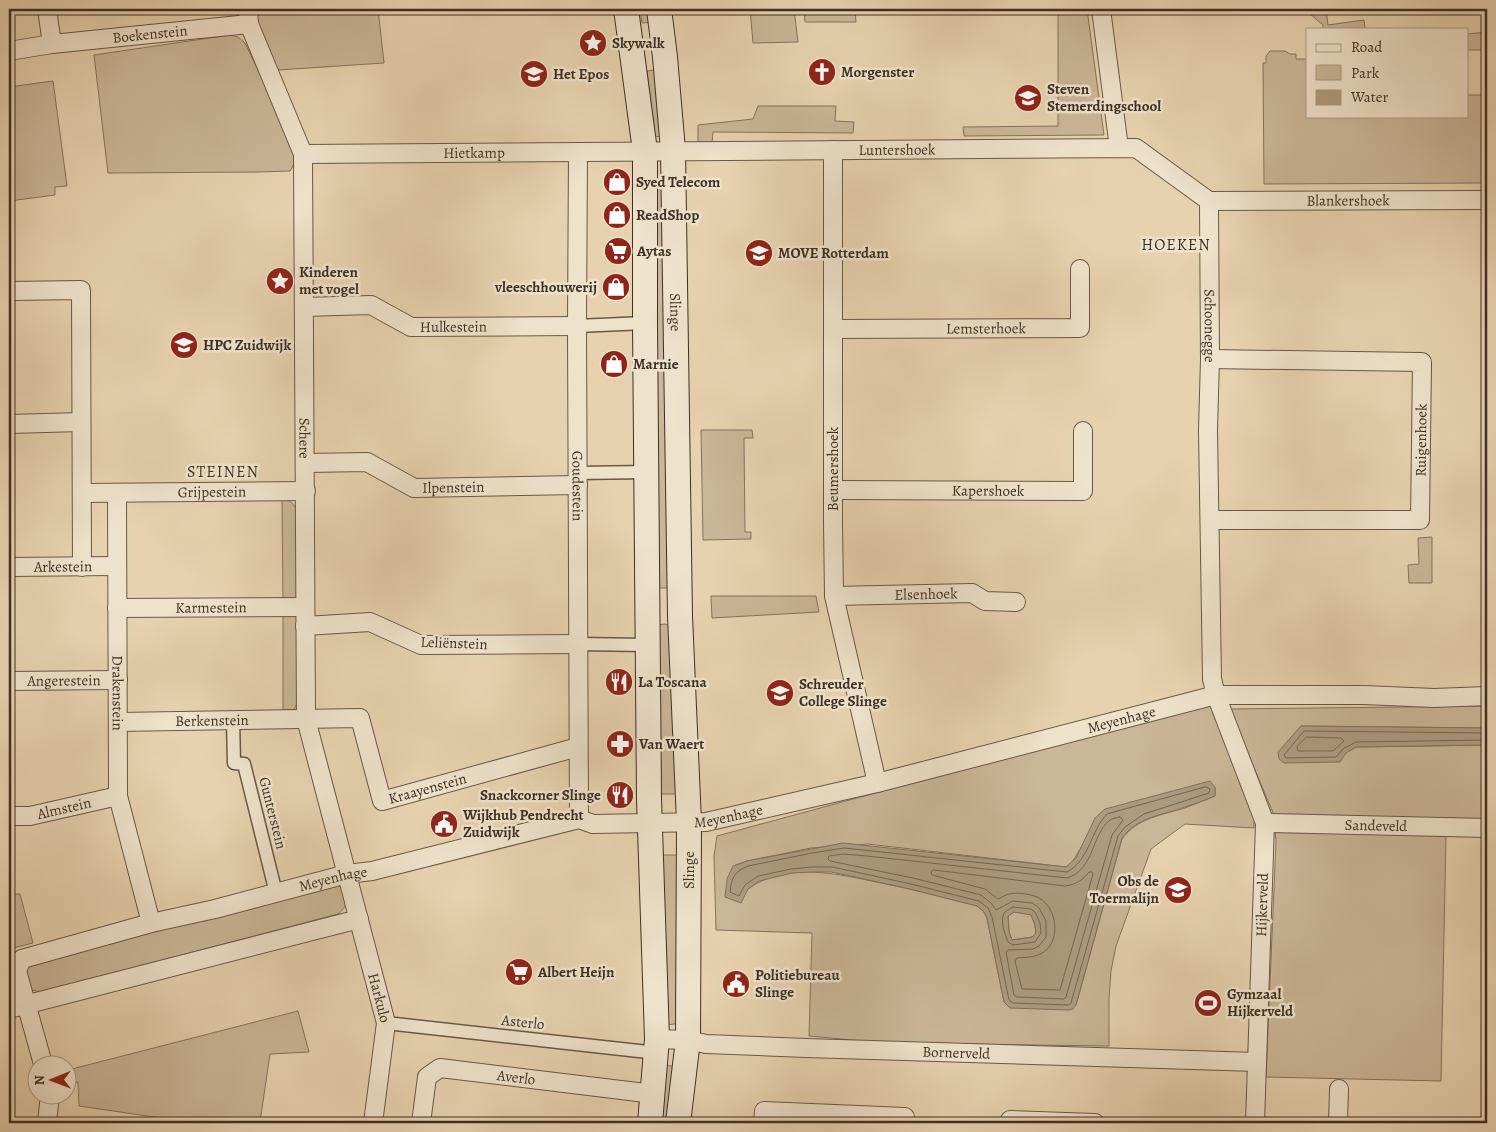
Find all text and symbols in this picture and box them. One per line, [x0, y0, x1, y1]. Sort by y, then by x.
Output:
street label: Boekenstein [111, 20, 188, 48]
place icon: Skywalk [578, 28, 608, 58]
legend [1306, 28, 1468, 118]
place label: Skywalk [612, 33, 665, 53]
text: Road [1351, 37, 1383, 57]
church icon: Morgenster [807, 57, 837, 87]
school or university icon: Het Epos [519, 59, 549, 89]
place label: Morgenster [841, 62, 914, 82]
text: Park [1351, 63, 1380, 83]
place label: Het Epos [553, 64, 609, 84]
place label: Steven Stemerdingschool [1047, 79, 1161, 116]
school or university icon: Steven Stemerdingschool [1013, 83, 1043, 113]
text: Water [1350, 87, 1388, 107]
street label: Luntershoek [858, 139, 936, 160]
street label: Hietkamp [443, 143, 505, 163]
shop icon: Syed Telecom [602, 167, 632, 197]
place label: Syed Telecom [636, 172, 721, 192]
street label: Blankershoek [1306, 190, 1390, 211]
shop icon: ReadShop [602, 200, 632, 230]
place label: ReadShop [636, 205, 699, 225]
district label: HOEKEN [1141, 234, 1211, 256]
supermarket icon: Aytas [603, 236, 633, 266]
school or university icon: MOVE Rotterdam [744, 238, 774, 268]
place label: Aytas [636, 241, 671, 261]
place label: MOVE Rotterdam [778, 243, 889, 263]
place label: Kinderen met vogel [299, 262, 359, 299]
place icon: Kinderen met vogel [265, 266, 295, 296]
shop icon: vleeschhouwerij [601, 272, 631, 302]
place label: vleeschhouwerij [494, 277, 597, 297]
street label: Schoonegge [1200, 289, 1220, 363]
street label: Slinge [665, 293, 686, 332]
street label: Hulkestein [420, 317, 487, 337]
street label: Lemsterhoek [946, 318, 1027, 339]
school or university icon: HPC Zuidwijk [169, 330, 199, 360]
place label: HPC Zuidwijk [203, 335, 291, 355]
shop icon: Marnie [599, 349, 629, 379]
place label: Marnie [633, 354, 679, 374]
street label: Ruigenhoek [1411, 403, 1431, 477]
street label: Schere [294, 418, 315, 459]
street label: Beumershoek [823, 426, 843, 511]
street label: Goudestein [568, 451, 588, 521]
district label: STEINEN [187, 461, 259, 483]
street label: Ilpenstein [422, 477, 485, 498]
street label: Kapershoek [952, 480, 1025, 501]
street label: Grijpestein [178, 482, 246, 502]
street label: Arkestein [33, 556, 92, 577]
street label: Elsenhoek [894, 583, 958, 605]
street label: Karmestein [175, 597, 247, 618]
street label: Leliënstein [420, 632, 488, 654]
street label: Drakenstein [108, 655, 128, 731]
restaurant icon: La Toscana [604, 667, 634, 697]
street label: Angerestein [26, 670, 101, 691]
place label: La Toscana [638, 672, 707, 692]
place label: Schreuder College Slinge [799, 674, 887, 711]
school or university icon: Schreuder College Slinge [765, 678, 795, 708]
street label: Meyenhage [1085, 701, 1158, 738]
street label: Berkenstein [175, 710, 249, 731]
pharmacy icon: Van Waert [605, 729, 635, 759]
place label: Van Waert [638, 734, 704, 754]
street label: Kraayenstein [386, 768, 469, 809]
street label: Gunterstein [254, 775, 292, 851]
restaurant icon: Snackcorner Slinge [605, 780, 635, 810]
place label: Snackcorner Slinge [480, 785, 601, 805]
street label: Almstein [34, 792, 93, 824]
street label: Meyenhage [694, 799, 765, 832]
place label: Wijkhub Pendrecht Zuidwijk [462, 805, 584, 842]
public building icon: Wijkhub Pendrecht Zuidwijk [429, 809, 459, 839]
street label: Sandeveld [1344, 815, 1408, 836]
street label: Slinge [679, 851, 699, 889]
street label: Meyenhage [297, 862, 369, 896]
place label: Obs de Toermalijn [1090, 871, 1160, 908]
street label: Hijkerveld [1251, 872, 1273, 937]
school or university icon: Obs de Toermalijn [1163, 875, 1193, 905]
supermarket icon: Albert Heijn [504, 957, 534, 987]
place label: Albert Heijn [537, 962, 615, 982]
place label: Politiebureau Slinge [755, 965, 840, 1002]
public building icon: Politiebureau Slinge [721, 969, 751, 999]
street label: Harkulo [363, 971, 395, 1025]
place label: Gymzaal Hijkerveld [1227, 984, 1294, 1021]
sports icon: Gymzaal Hijkerveld [1193, 988, 1223, 1018]
street label: Asterlo [499, 1010, 546, 1034]
street label: Bornerveld [922, 1042, 992, 1064]
north arrow [28, 1054, 78, 1104]
street label: Averlo [495, 1065, 537, 1090]
text: N [30, 1075, 49, 1085]

